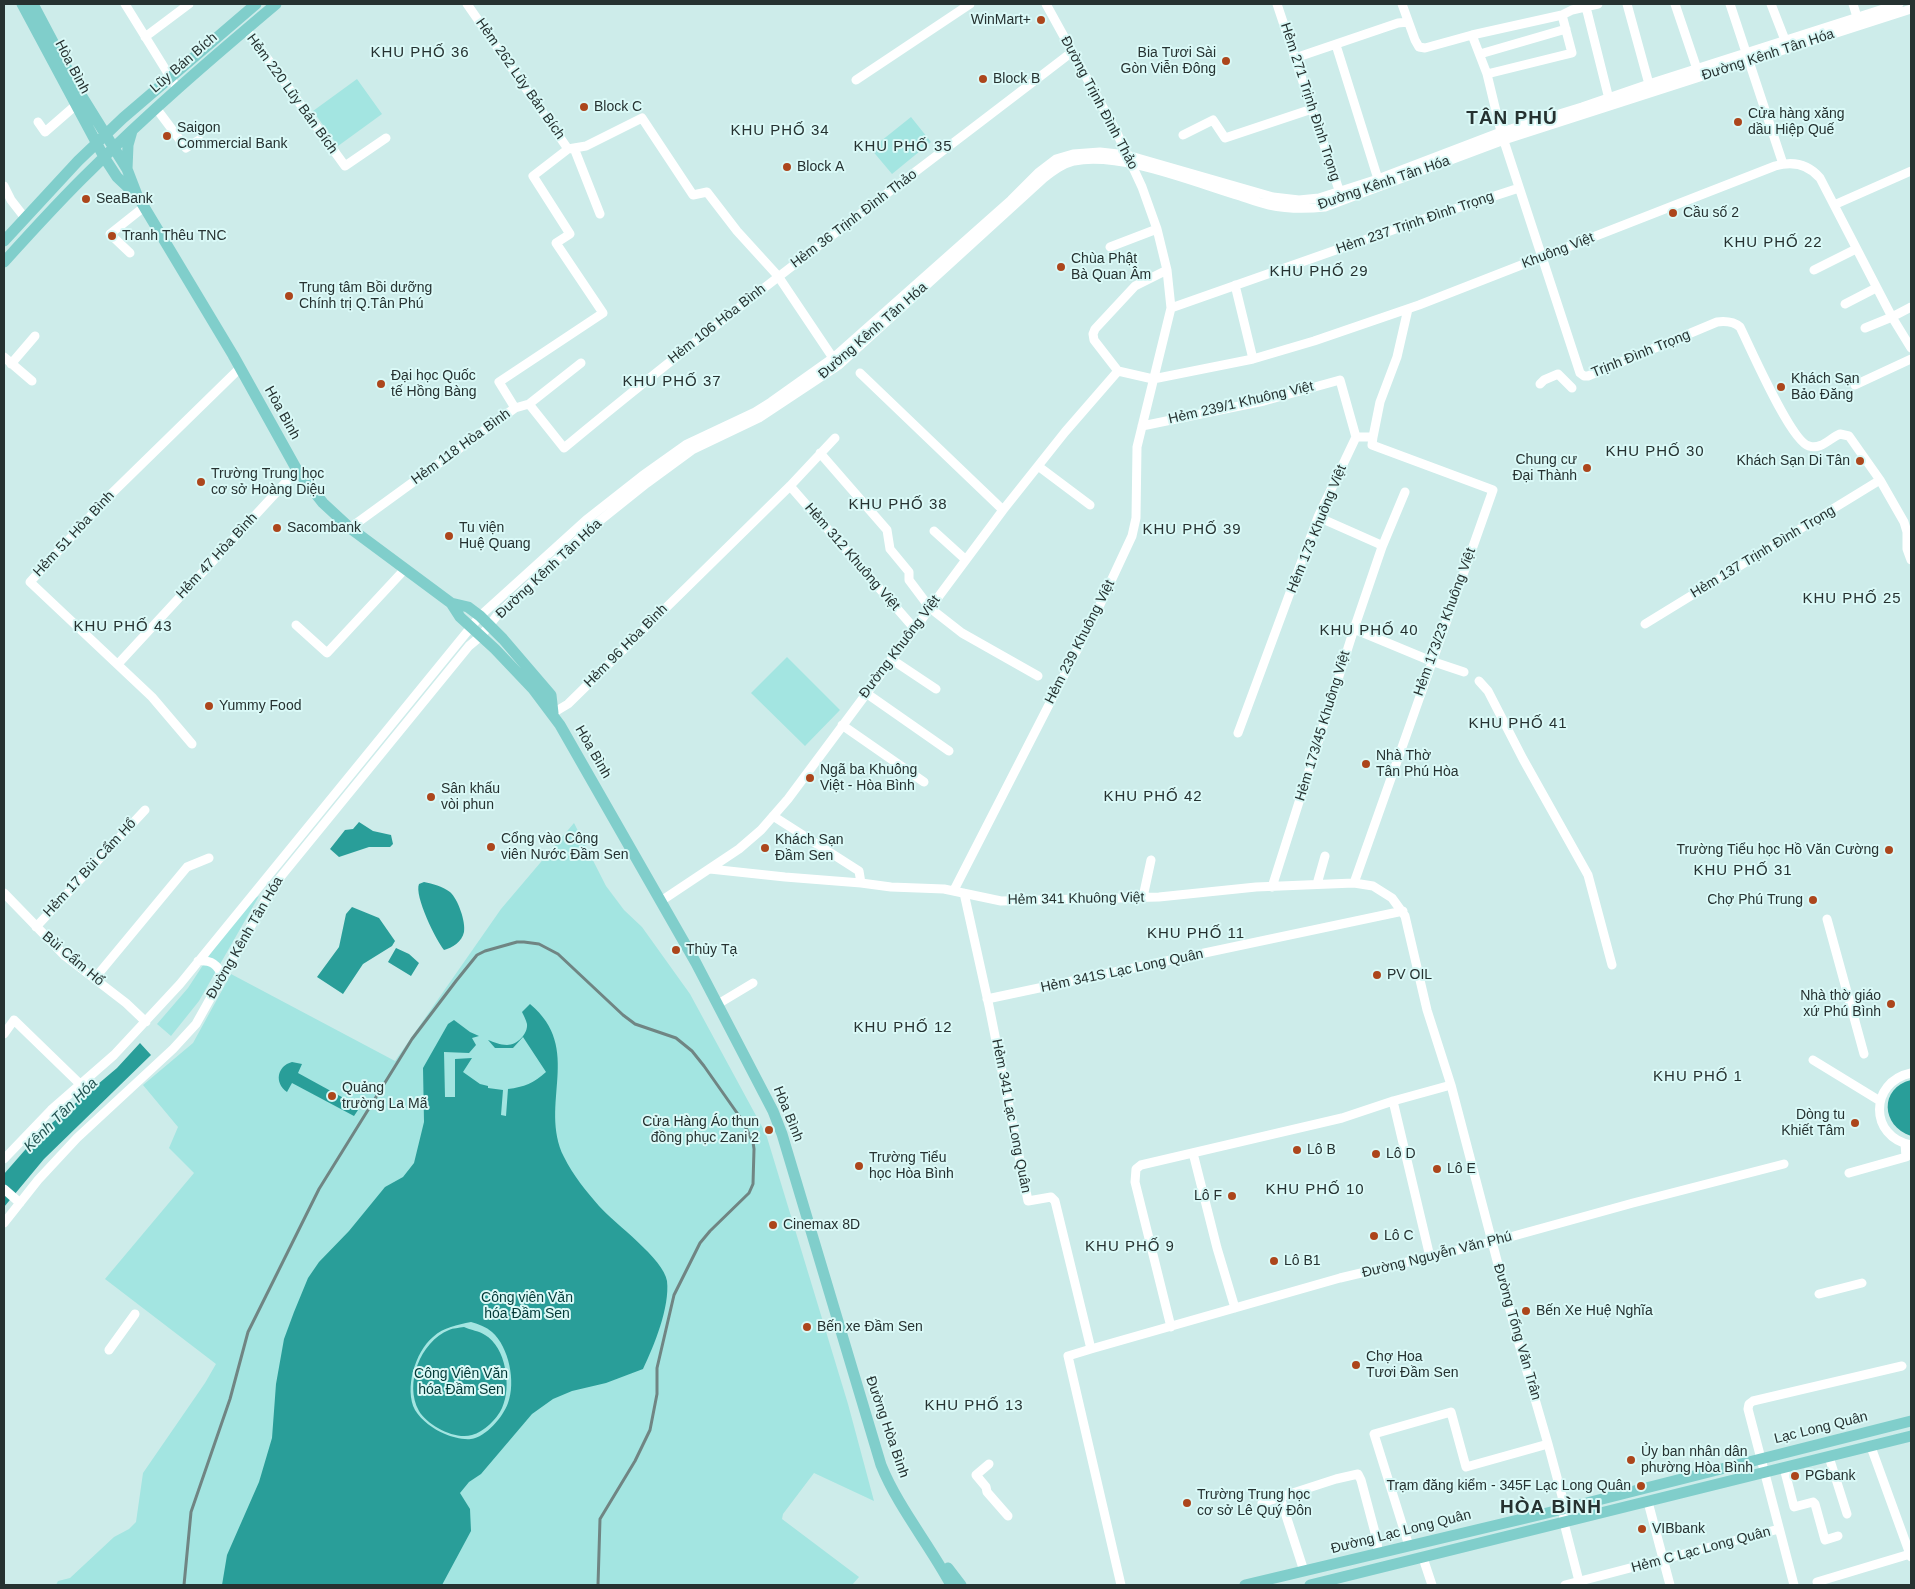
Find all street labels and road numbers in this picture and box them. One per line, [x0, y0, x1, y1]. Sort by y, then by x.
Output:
street label: Hẻm 262 Lũy Bán Bích [472, 15, 568, 143]
street label: Hẻm 271 Trịnh Đình Trọng [1276, 21, 1344, 183]
street label: Đường Kênh Tân Hóa [1700, 26, 1836, 84]
street label: Lũy Bán Bích [147, 29, 221, 97]
street label: Hẻm 220 Lũy Bán Bích [243, 31, 341, 157]
street label: Đường Trịnh Đình Thảo [1057, 33, 1141, 173]
street label: Hòa Bình [51, 37, 93, 97]
street label: Đường Kênh Tân Hóa [1316, 153, 1452, 213]
street label: Hẻm 36 Trịnh Đình Thảo [788, 166, 920, 272]
street label: Hẻm 237 Trịnh Đình Trọng [1334, 188, 1496, 258]
street label: Khuông Việt [1519, 230, 1597, 272]
street label: Đường Kênh Tân Hóa [815, 279, 931, 383]
street label: Hẻm 106 Hòa Bình [665, 281, 769, 367]
street label: Trịnh Đình Trọng [1589, 327, 1693, 381]
street label: Hẻm 239/1 Khuông Việt [1167, 378, 1315, 428]
street label: Hòa Bình [261, 383, 303, 443]
street label: Hẻm 118 Hòa Bình [408, 406, 514, 488]
street label: Hẻm 173 Khuông Việt [1284, 462, 1350, 596]
street label: Hẻm 51 Hòa Bình [30, 488, 118, 580]
street label: Hẻm 312 Khuông Việt [801, 500, 903, 614]
street label: Hẻm 137 Trịnh Đình Trọng [1688, 502, 1838, 602]
street label: Hẻm 47 Hòa Bình [173, 510, 261, 602]
street label: Đường Kênh Tân Hóa [493, 516, 605, 622]
street label: Hẻm 173/23 Khuông Việt [1410, 546, 1480, 698]
street label: Hẻm 239 Khuông Việt [1041, 577, 1119, 707]
street label: Đường Khuông Việt [856, 592, 944, 702]
street label: Hẻm 96 Hòa Bình [581, 601, 671, 691]
street label: Hẻm 173/45 Khuông Việt [1292, 649, 1354, 803]
street label: Hòa Bình [571, 723, 615, 781]
street label: Hẻm 17 Bùi Cẩm Hổ [40, 815, 140, 921]
street label: Đường Kênh Tân Hóa [203, 874, 287, 1002]
street label: Hẻm 341 Khuông Việt [1008, 889, 1144, 909]
street label: Bùi Cẩm Hổ [39, 928, 107, 990]
street label: Hẻm 341S Lạc Long Quân [1039, 946, 1205, 996]
street label: Hẻm 341 Lạc Long Quân [988, 1038, 1034, 1194]
street label: Hòa Bình [769, 1084, 807, 1144]
street label: Đường Nguyễn Văn Phú [1360, 1228, 1514, 1282]
street label: Đường Tống Văn Trân [1489, 1262, 1545, 1402]
street label: Đường Hòa Bình [862, 1374, 912, 1480]
street label: Lạc Long Quân [1773, 1408, 1869, 1448]
street label: Đường Lạc Long Quân [1329, 1506, 1473, 1558]
street label: Hẻm C Lạc Long Quân [1630, 1523, 1772, 1577]

